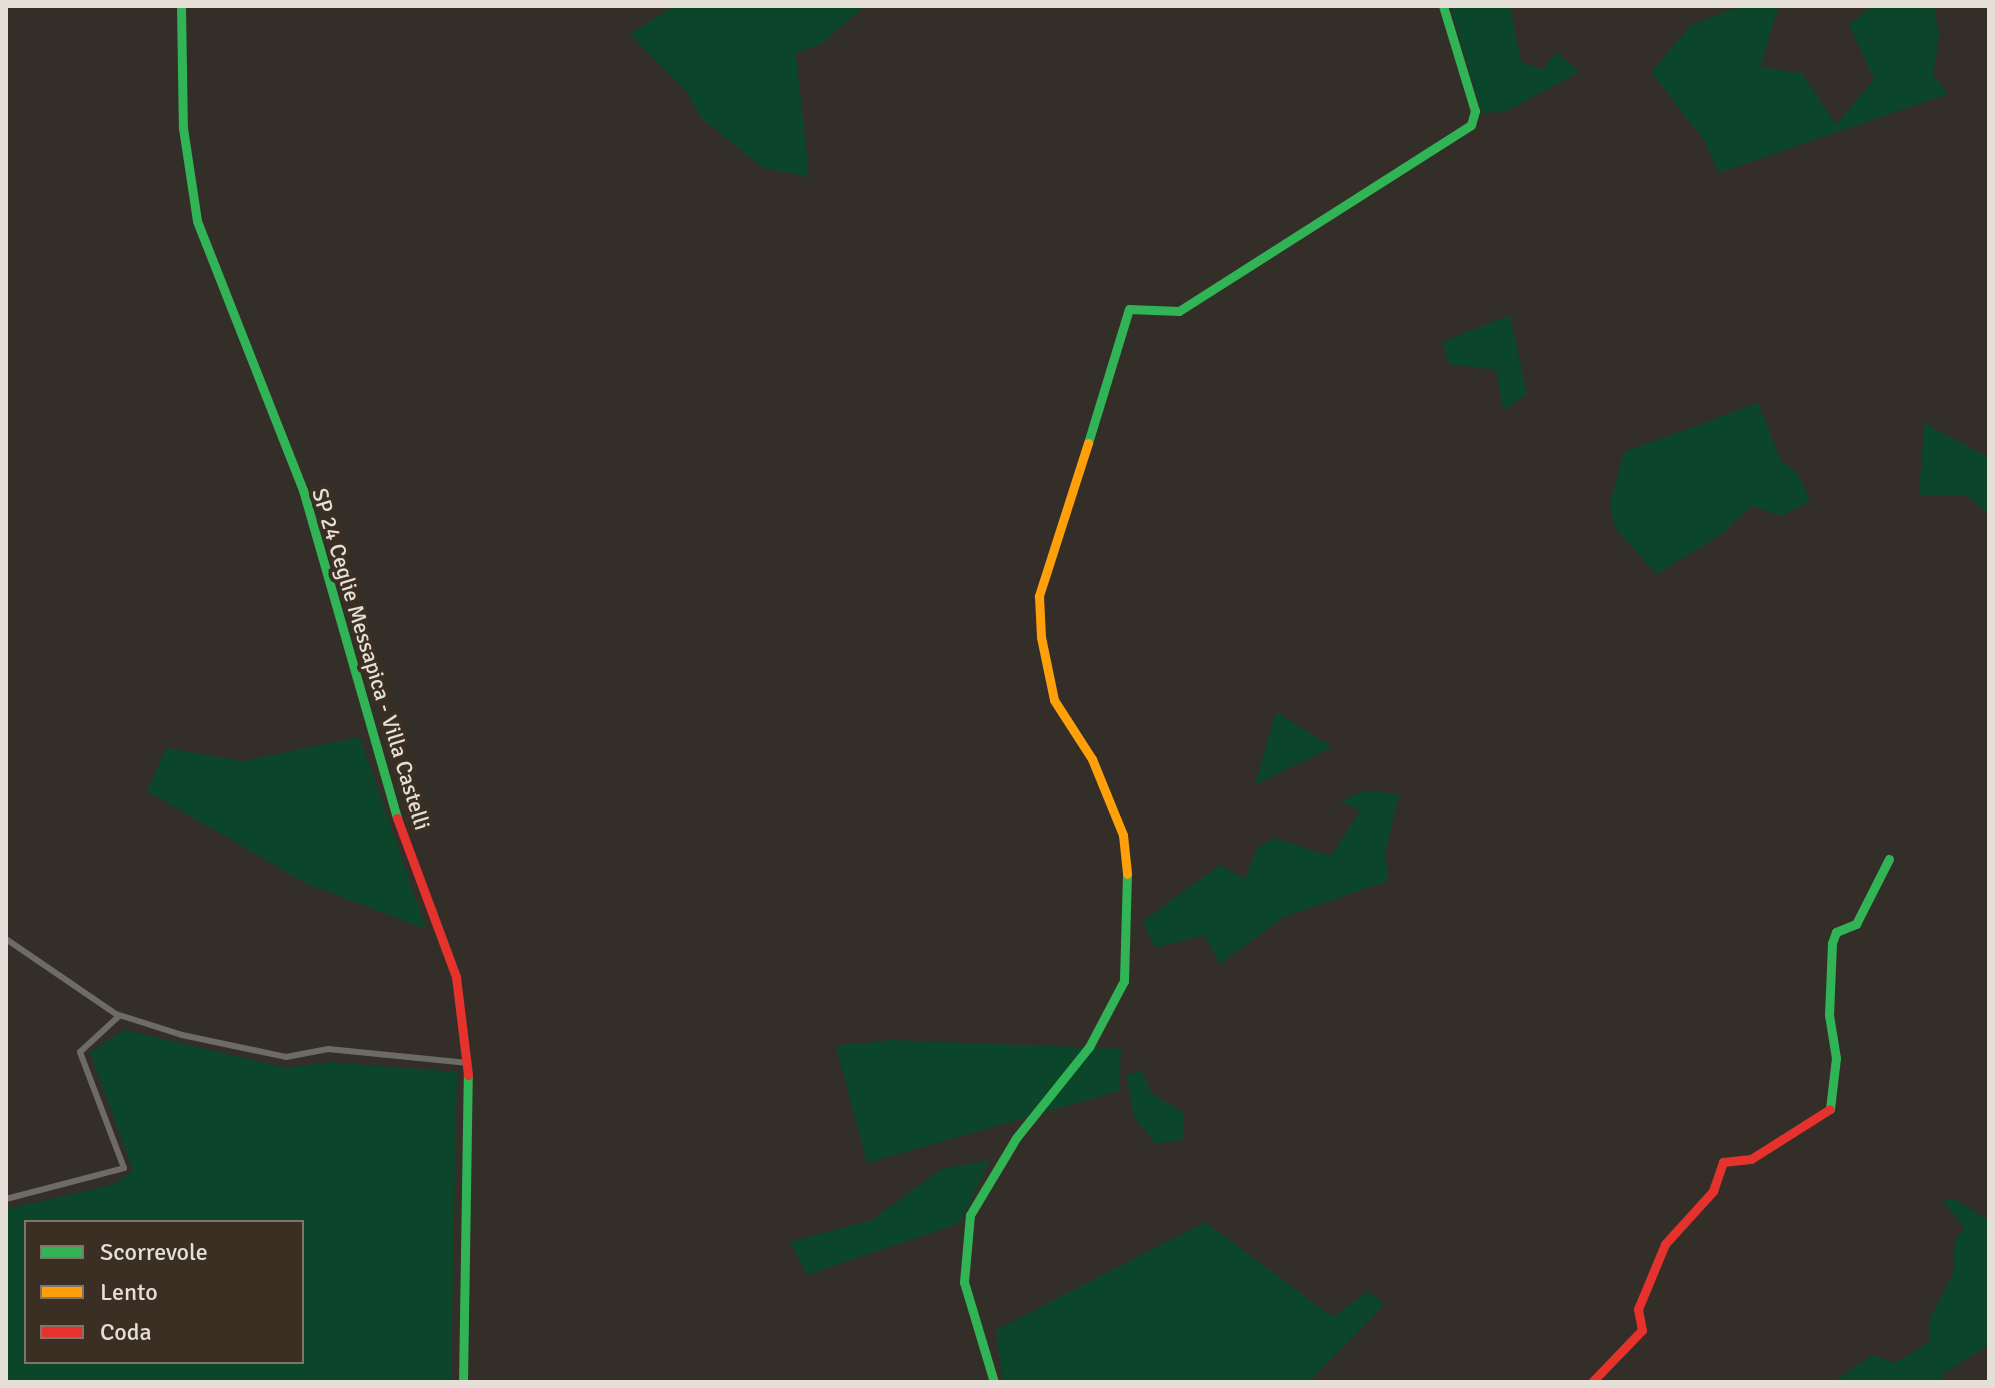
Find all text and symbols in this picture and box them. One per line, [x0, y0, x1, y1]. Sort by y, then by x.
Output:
street label: SP 24 Ceglie Messapica - Villa Castelli [306, 485, 436, 833]
legend [24, 1220, 304, 1364]
text: Scorrevole [100, 1237, 208, 1267]
text: Lento [100, 1277, 158, 1307]
text: Coda [100, 1317, 152, 1347]

